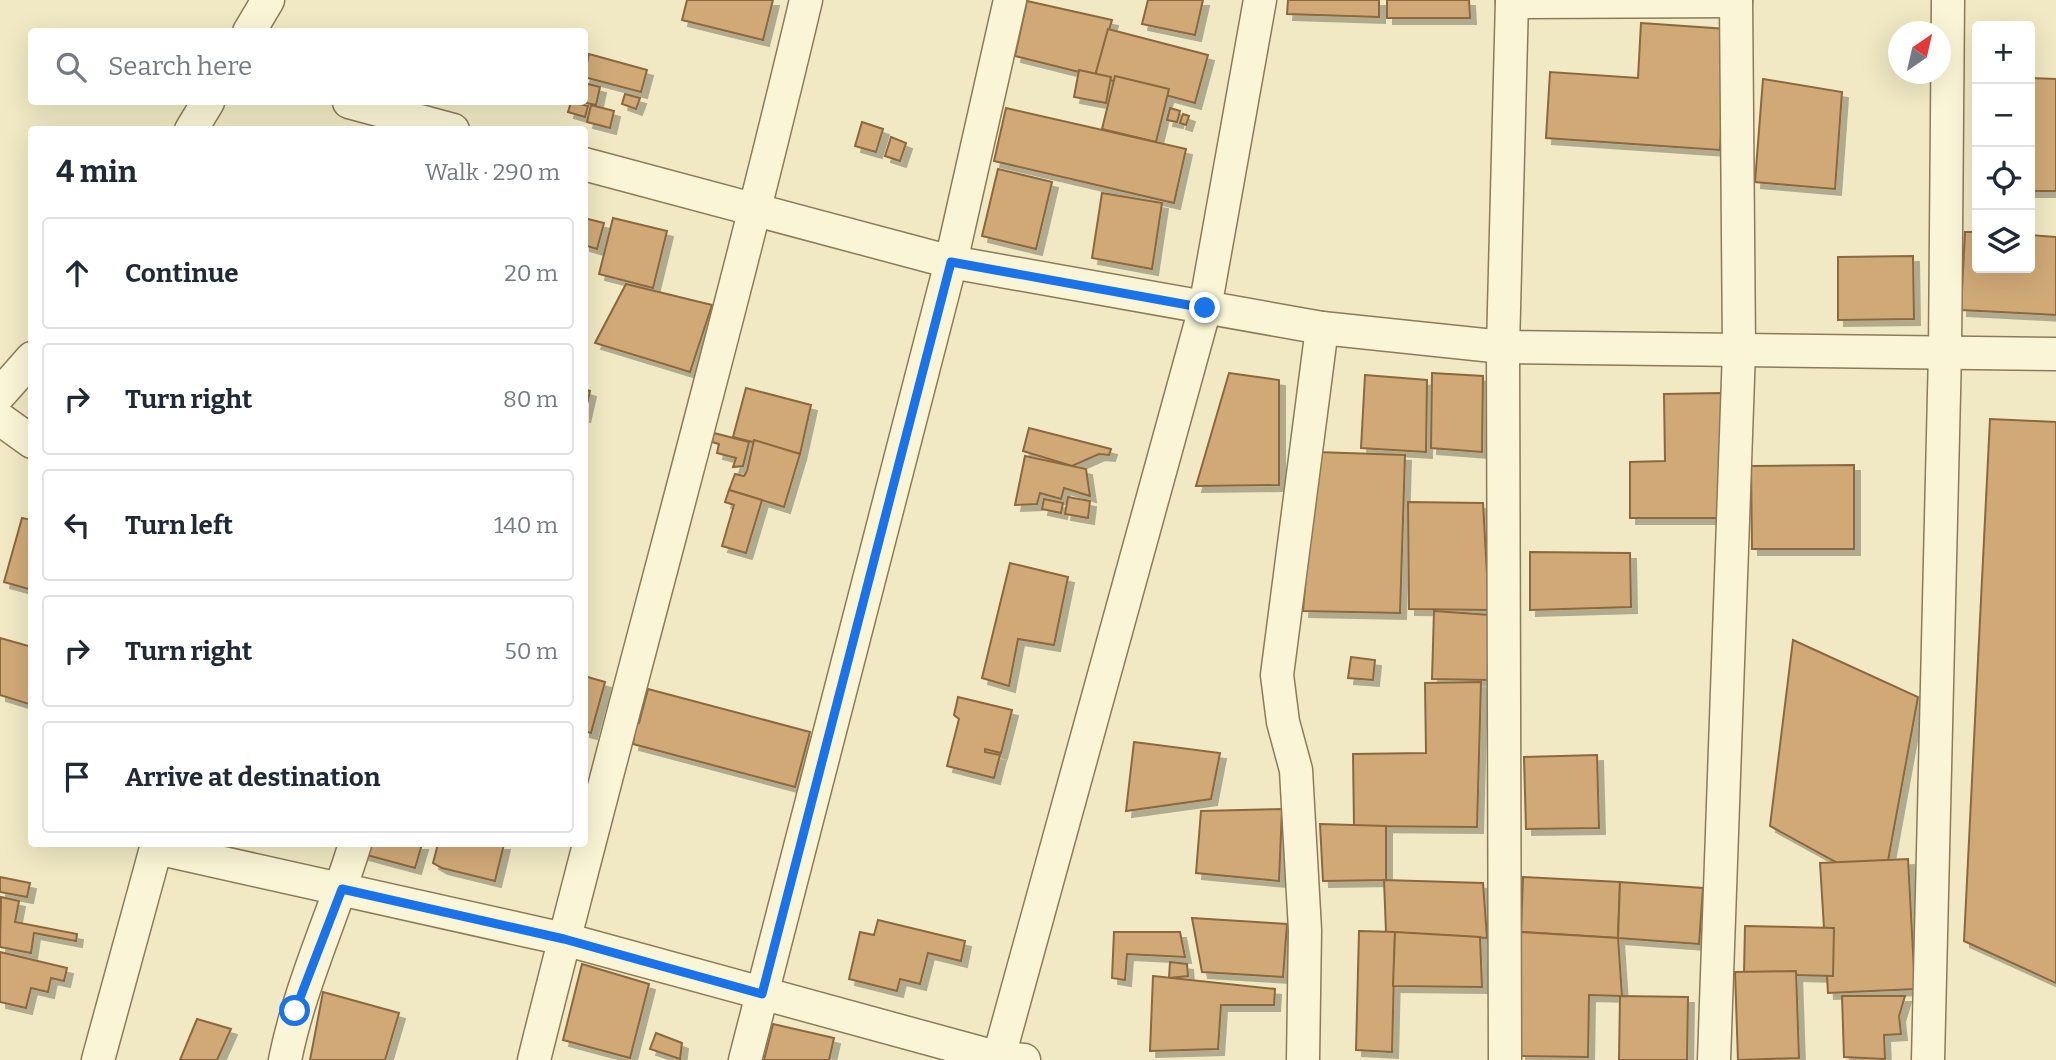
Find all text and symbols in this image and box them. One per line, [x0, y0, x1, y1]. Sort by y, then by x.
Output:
north arrow [1888, 21, 1951, 84]
map controls [1972, 21, 2035, 273]
button: + [1972, 21, 2035, 84]
search box [28, 28, 588, 105]
icon: search [52, 48, 90, 86]
text: Search here [108, 51, 252, 82]
button: − [1972, 84, 2035, 147]
button: locate [1972, 147, 2035, 210]
text: 4 min [56, 154, 137, 190]
text: Walk · 290 m [425, 158, 560, 186]
button: layers [1972, 210, 2035, 273]
icon: ahead [58, 254, 96, 292]
text: Continue [125, 258, 239, 289]
text: 20 m [504, 259, 558, 287]
route end [1189, 292, 1220, 323]
icon: right [58, 380, 96, 418]
text: Turn right [125, 384, 252, 415]
text: 80 m [503, 385, 558, 413]
icon: left [58, 506, 96, 544]
text: Turn left [125, 510, 233, 541]
text: 140 m [494, 511, 558, 539]
icon: right [58, 632, 96, 670]
text: Turn right [125, 636, 252, 667]
text: 50 m [504, 637, 558, 665]
icon: arrive [58, 758, 96, 796]
text: Arrive at destination [125, 762, 380, 793]
route start [279, 995, 310, 1026]

